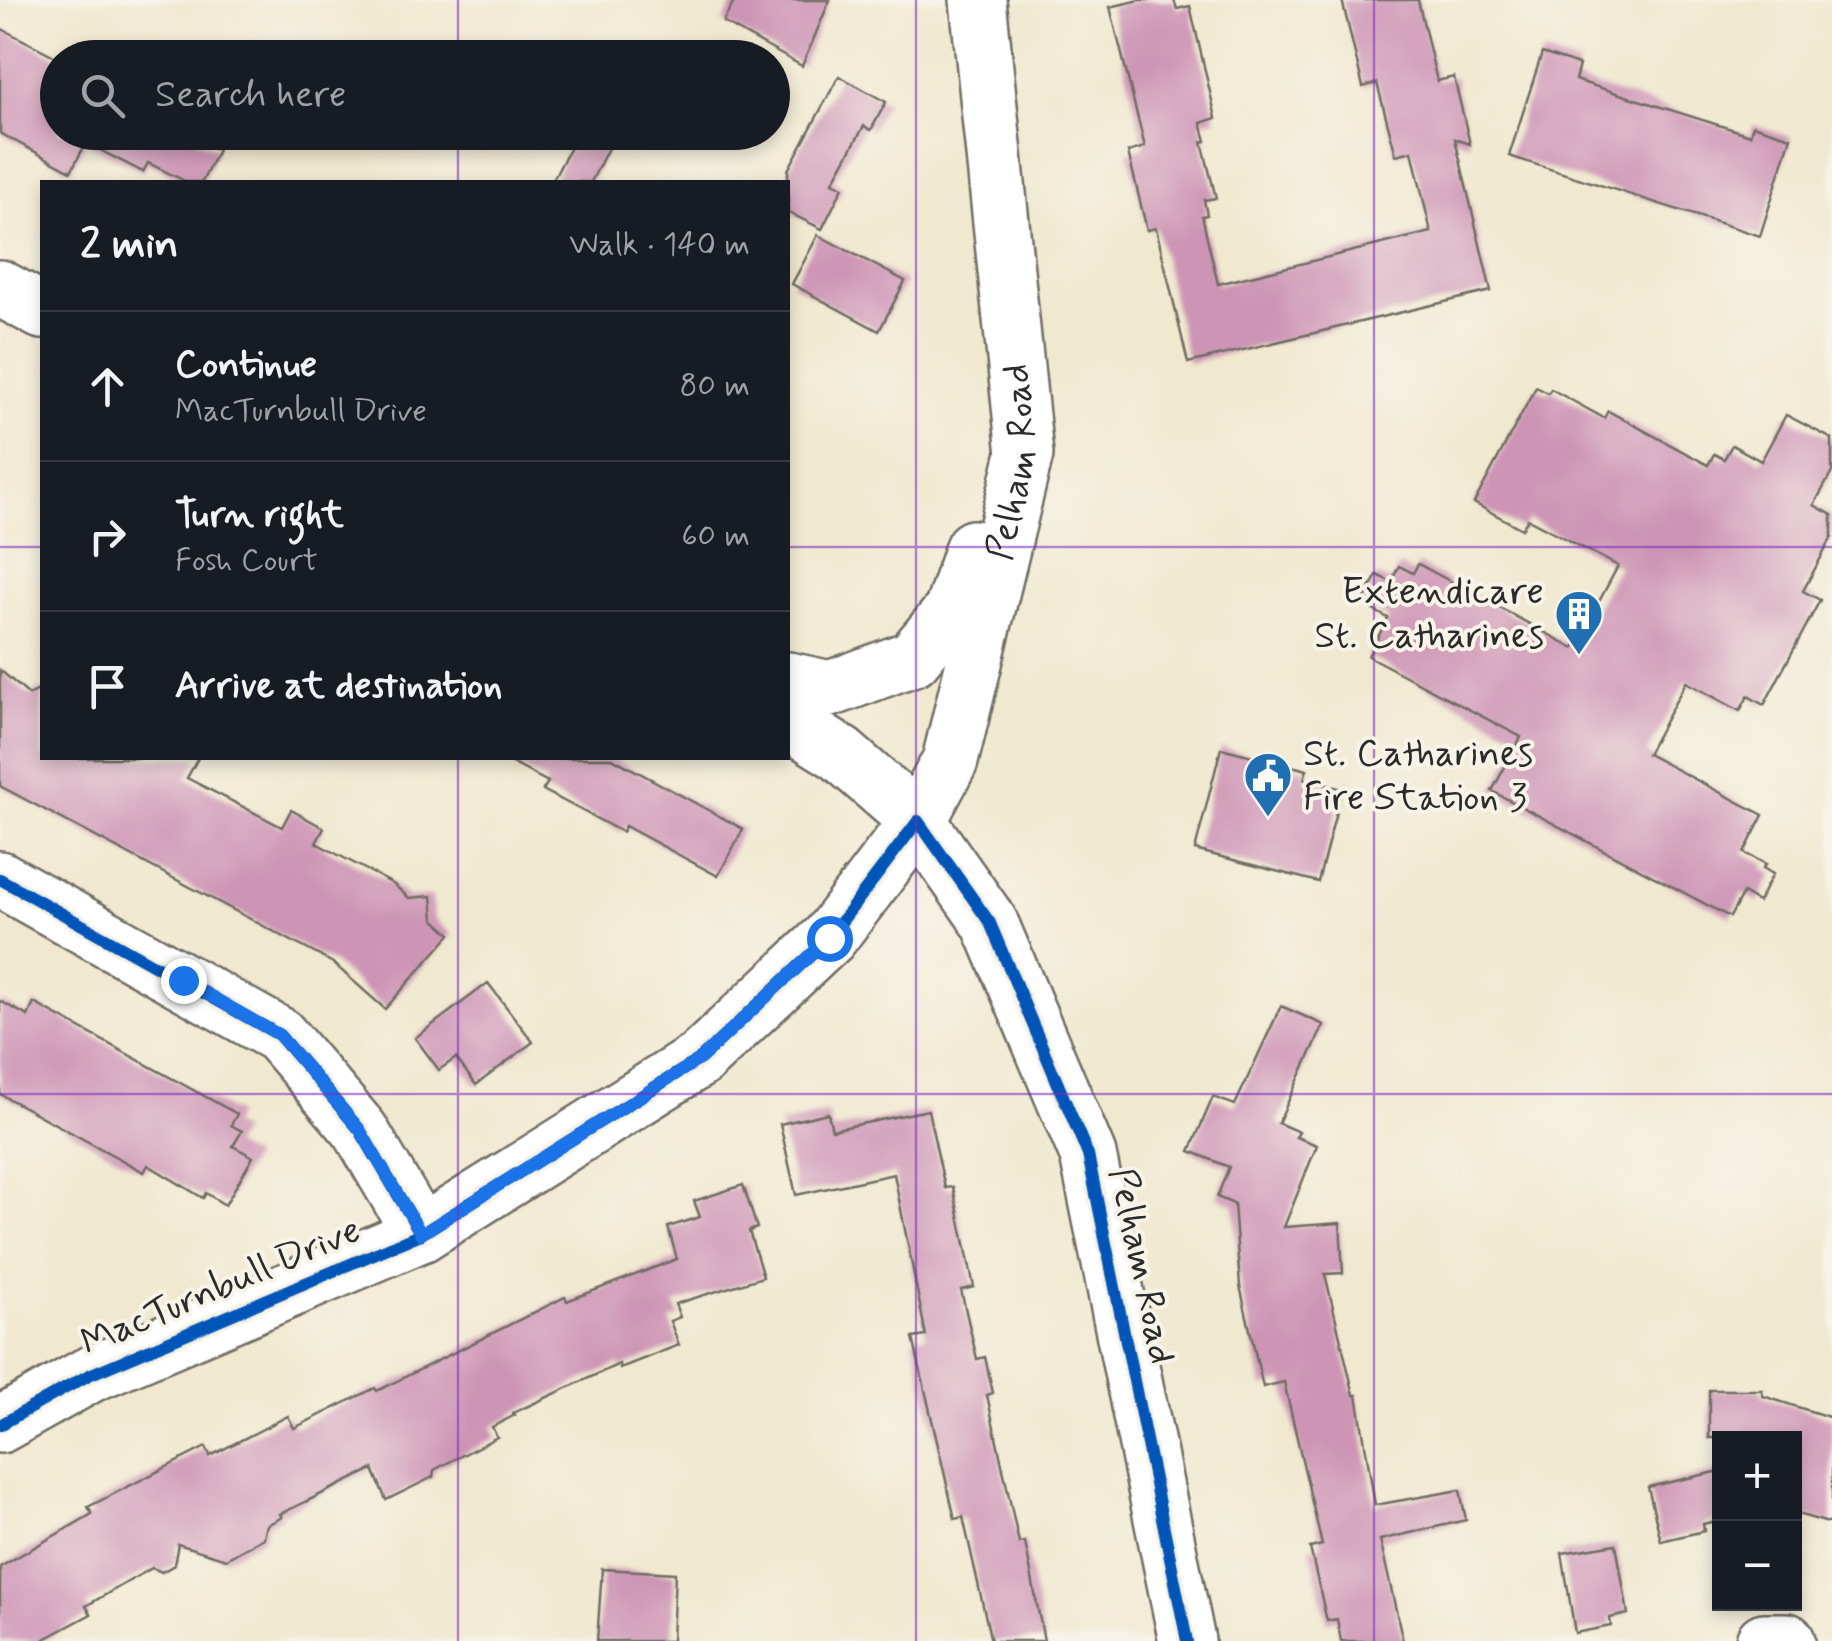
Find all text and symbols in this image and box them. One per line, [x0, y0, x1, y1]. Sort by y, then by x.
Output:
search box [40, 40, 790, 150]
icon: search [75, 68, 130, 123]
text: Search here [155, 71, 346, 120]
text: 2 min [80, 218, 179, 273]
text: Walk · 140 m [569, 224, 750, 266]
text: Continue [175, 341, 317, 390]
icon: ahead [80, 359, 135, 414]
street label: Pelham Road [975, 361, 1050, 565]
text: 80 m [680, 365, 750, 407]
text: MacTurnbull Drive [175, 390, 427, 432]
text: Turn right [175, 491, 344, 540]
icon: right [80, 509, 135, 564]
text: 60 m [681, 515, 750, 557]
text: Fosh Court [175, 540, 318, 582]
place label: Extendicare St. Catharines [1314, 568, 1544, 661]
building icon: Extendicare St. Catharines [1553, 588, 1605, 656]
icon: arrive [80, 659, 135, 714]
text: Arrive at destination [175, 662, 502, 711]
place label: St. Catharines Fire Station 3 [1303, 730, 1533, 823]
public building icon: St. Catharines Fire Station 3 [1242, 750, 1294, 818]
route start [807, 916, 853, 962]
route end [161, 958, 207, 1004]
street label: Pelham Road [1096, 1164, 1186, 1368]
street label: MacTurnbull Drive [74, 1206, 368, 1368]
map controls [1712, 1431, 1802, 1611]
button: + [1712, 1431, 1802, 1521]
button: − [1712, 1521, 1802, 1611]

